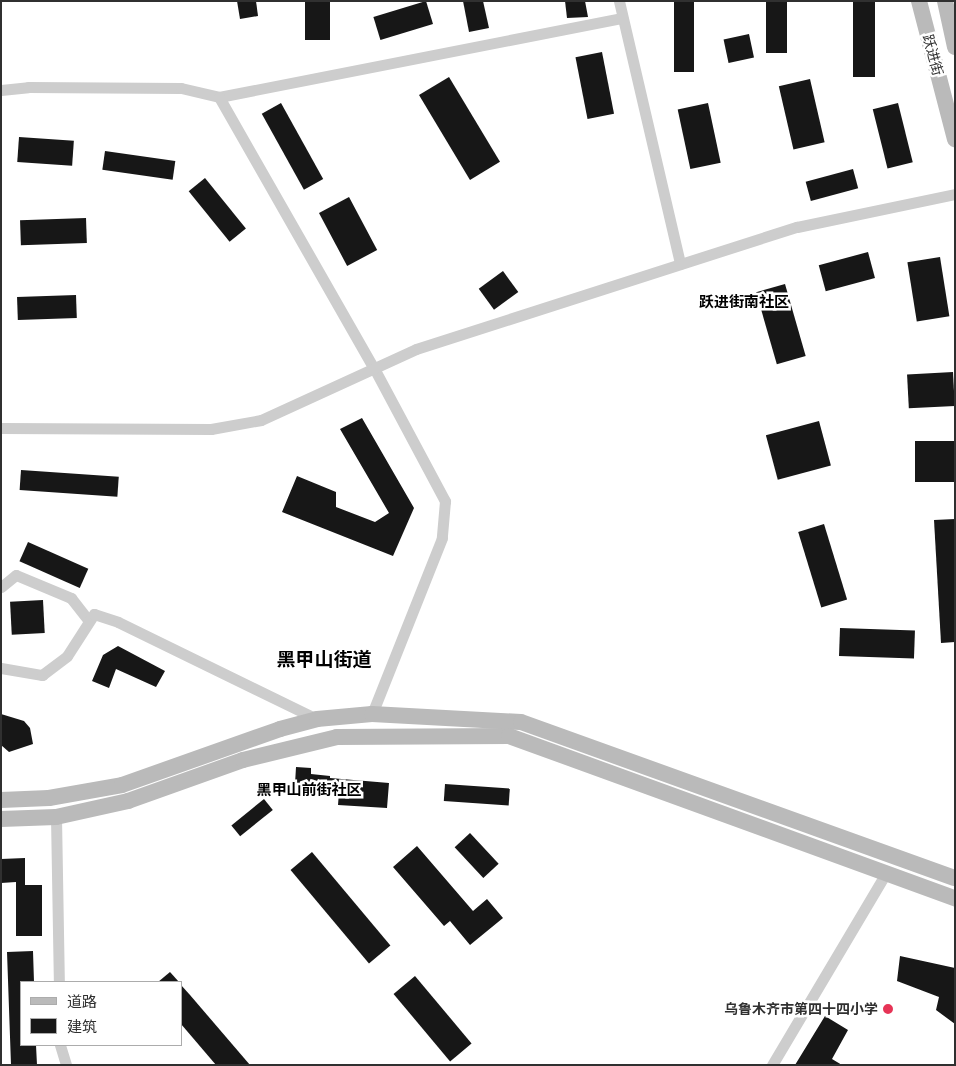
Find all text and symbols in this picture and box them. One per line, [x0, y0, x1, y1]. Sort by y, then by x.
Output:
street label: 跃进街 [919, 33, 947, 77]
district label: 跃进街南社区 [699, 293, 789, 311]
district label: 黑甲山街道 [277, 649, 371, 671]
district label: 黑甲山前街社区 [257, 781, 361, 799]
legend [20, 981, 182, 1046]
text: 道路 [67, 991, 97, 1012]
place label: 乌鲁木齐市第四十四小学 [724, 1001, 878, 1017]
marker: 乌鲁木齐市第四十四小学 [882, 1003, 894, 1015]
text: 建筑 [67, 1016, 97, 1037]

